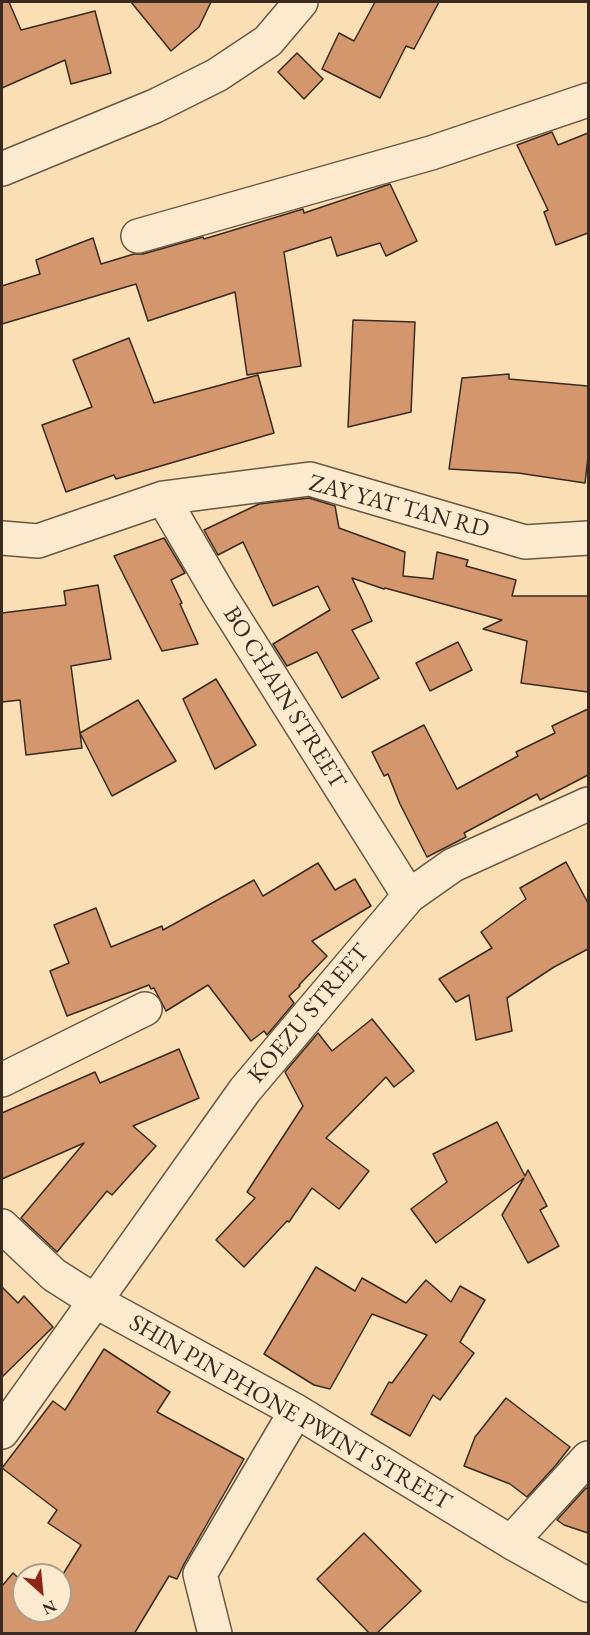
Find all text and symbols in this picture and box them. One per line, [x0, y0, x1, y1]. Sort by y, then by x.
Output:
street label: ZAY YAT TAN RD [306, 469, 492, 545]
street label: BO CHAIN STREET [216, 601, 352, 795]
street label: KOEZU STREET [242, 939, 376, 1089]
street label: SHIN PIN PHONE PWINT STREET [124, 1309, 456, 1517]
north arrow [12, 1563, 72, 1623]
text: N [39, 1595, 60, 1620]

